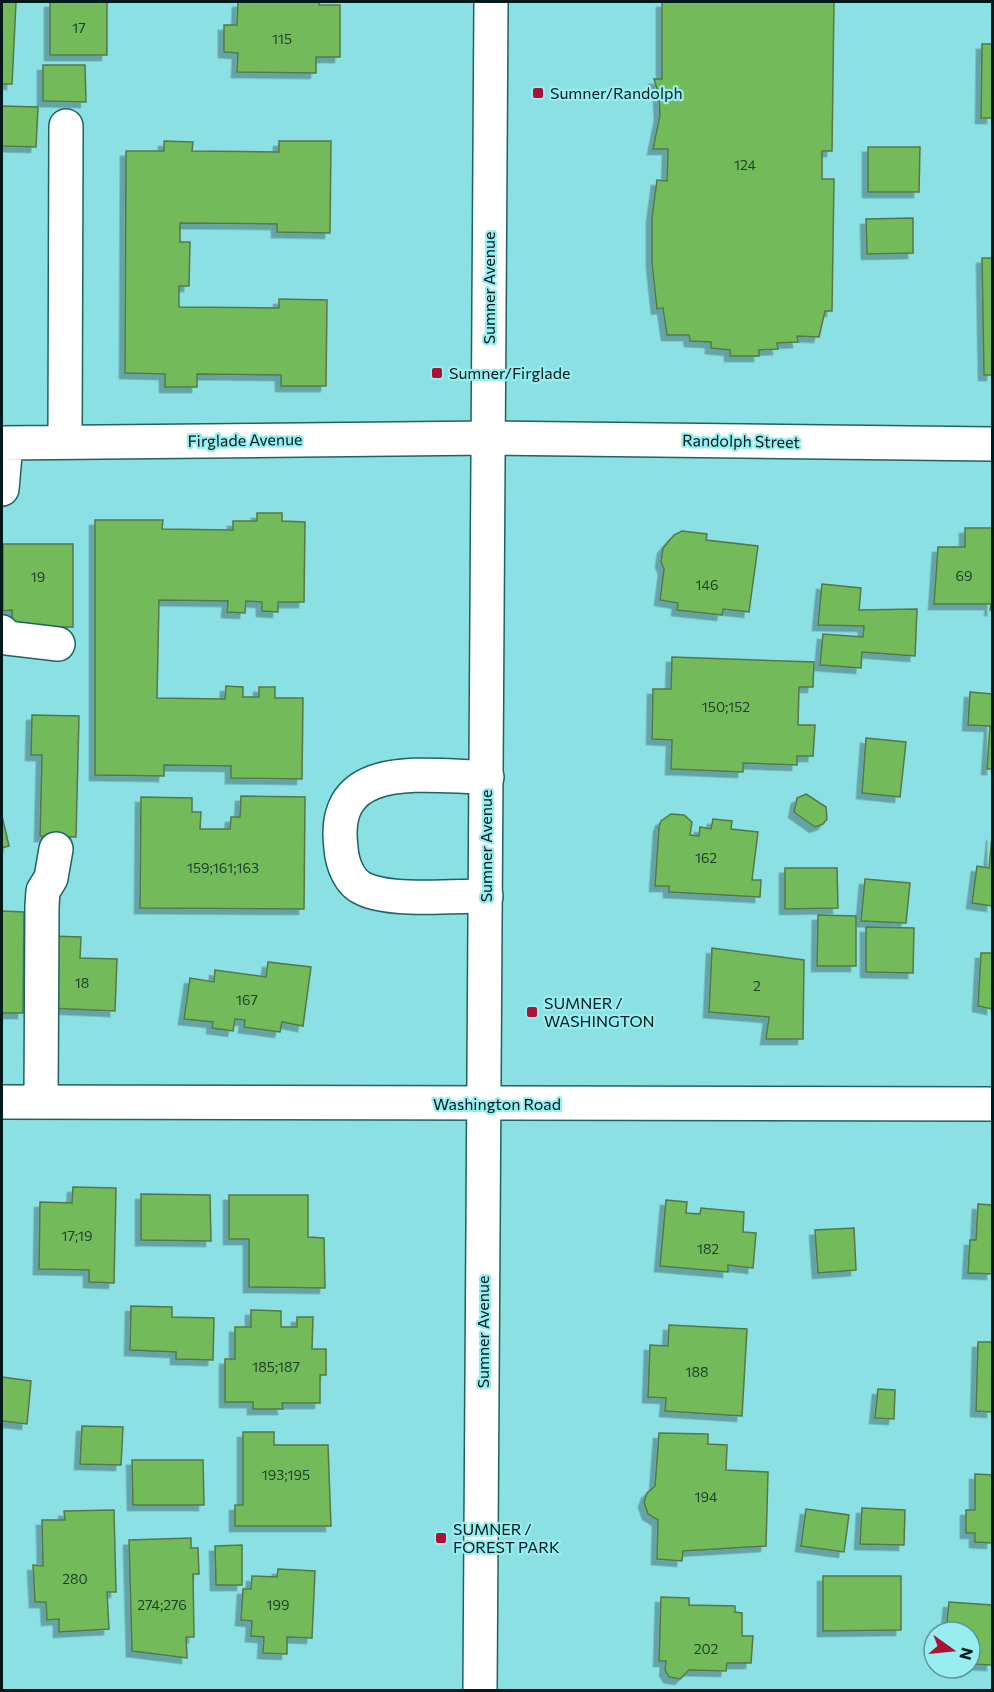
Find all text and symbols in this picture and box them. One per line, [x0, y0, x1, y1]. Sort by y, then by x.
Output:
house number: 17 [72, 19, 86, 36]
house number: 115 [272, 30, 292, 47]
place label: Sumner/Randolph [550, 83, 683, 102]
marker: Sumner/Randolph [531, 86, 545, 100]
house number: 124 [734, 156, 757, 173]
street label: Sumner Avenue [479, 232, 498, 344]
place label: Sumner/Firglade [449, 363, 570, 382]
marker: Sumner/Firglade [430, 366, 444, 380]
street label: Firglade Avenue [187, 429, 303, 450]
street label: Randolph Street [682, 430, 801, 451]
house number: 69 [956, 567, 972, 584]
house number: 19 [31, 568, 45, 585]
house number: 146 [696, 576, 718, 593]
house number: 150;152 [702, 698, 750, 715]
street label: Sumner Avenue [476, 790, 495, 902]
house number: 162 [695, 849, 717, 866]
house number: 159;161;163 [187, 859, 259, 876]
house number: 18 [75, 974, 89, 991]
house number: 2 [753, 977, 761, 994]
house number: 167 [236, 991, 258, 1008]
place label: SUMNER / WASHINGTON [544, 993, 655, 1030]
marker: SUMNER / WASHINGTON [525, 1005, 539, 1019]
street label: Washington Road [433, 1094, 561, 1113]
house number: 17;19 [61, 1227, 93, 1244]
house number: 182 [697, 1240, 719, 1257]
street label: Sumner Avenue [473, 1276, 492, 1388]
house number: 185;187 [252, 1358, 300, 1375]
house number: 188 [686, 1363, 708, 1380]
house number: 193;195 [262, 1466, 310, 1483]
house number: 194 [695, 1488, 718, 1505]
place label: SUMNER / FOREST PARK [453, 1519, 560, 1556]
marker: SUMNER / FOREST PARK [434, 1531, 448, 1545]
house number: 280 [62, 1570, 88, 1587]
house number: 274;276 [137, 1596, 187, 1613]
house number: 199 [267, 1596, 289, 1613]
north arrow [922, 1620, 982, 1680]
house number: 202 [694, 1640, 719, 1657]
text: N [956, 1646, 978, 1662]

